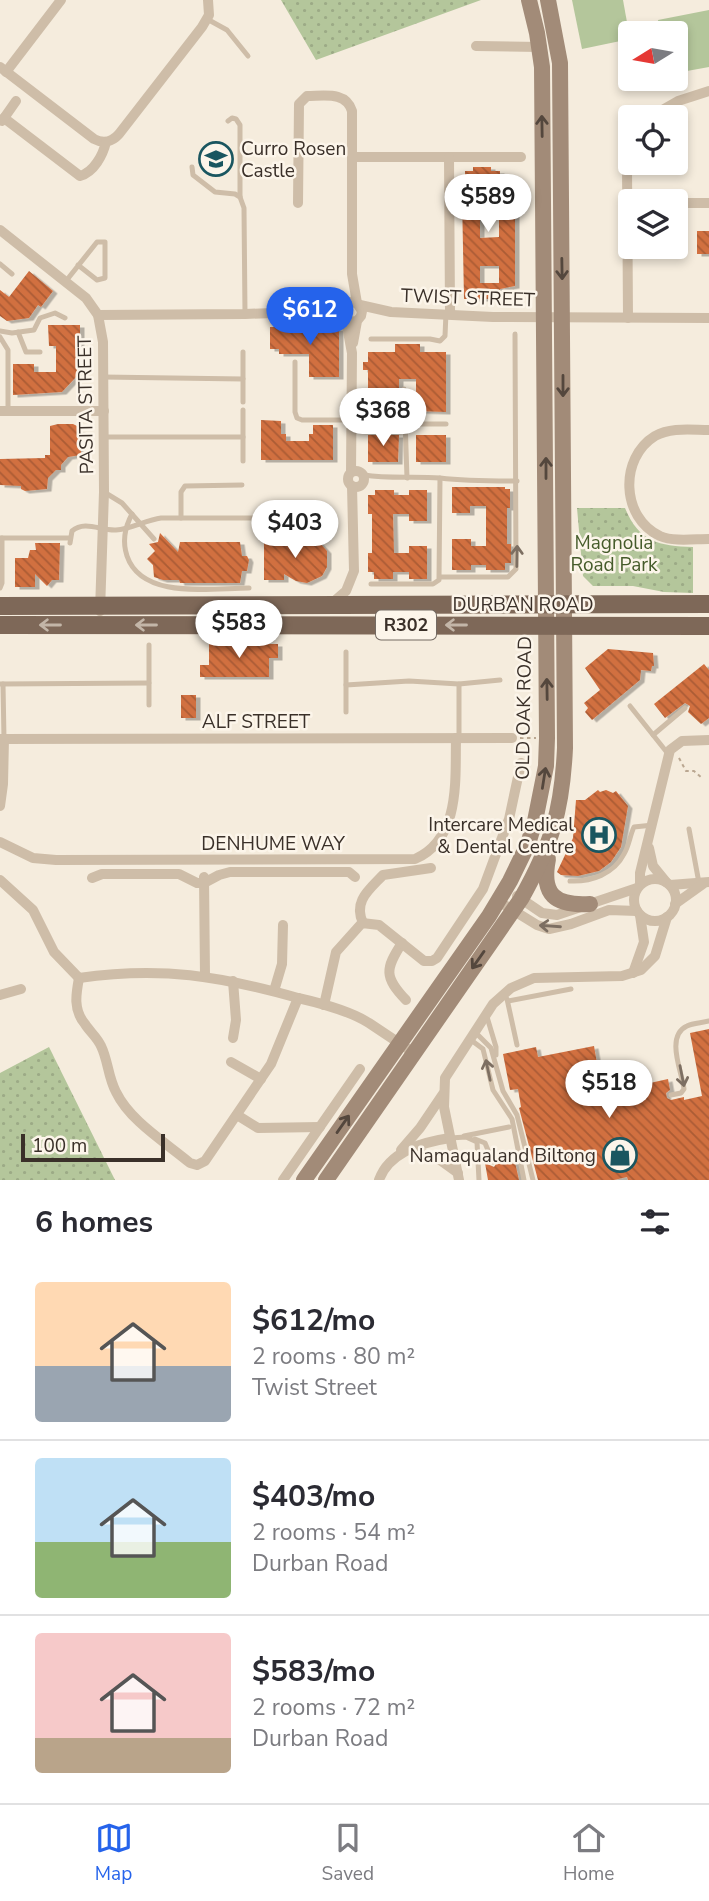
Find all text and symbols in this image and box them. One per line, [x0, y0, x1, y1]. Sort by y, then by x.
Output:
north arrow [618, 21, 688, 91]
map controls [618, 21, 688, 259]
button: locate [618, 105, 688, 175]
one-way arrow [535, 115, 549, 138]
place label: Curro Rosen Castle [241, 136, 346, 184]
school or university icon: Curro Rosen Castle [197, 140, 235, 178]
pin: $589 [447, 174, 529, 234]
text: $589 [460, 181, 516, 212]
button: layers [618, 189, 688, 259]
one-way arrow [555, 257, 568, 280]
street label: TWIST STREET [401, 283, 536, 313]
pin: $612 [269, 288, 351, 347]
text: $612 [282, 294, 338, 325]
street label: PASITA STREET [72, 335, 100, 474]
one-way arrow [556, 374, 570, 397]
pin: $368 [342, 388, 424, 448]
text: $368 [355, 395, 411, 426]
one-way arrow [539, 457, 553, 480]
pin: $403 [254, 500, 336, 560]
text: $403 [267, 507, 323, 538]
park label: Magnolia Road Park [570, 530, 658, 578]
one-way arrow [510, 545, 523, 568]
street label: DURBAN ROAD [452, 592, 594, 618]
pin: $583 [198, 600, 280, 660]
text: $583 [211, 607, 267, 638]
road number: R302 [376, 610, 436, 640]
one-way arrow [39, 618, 62, 632]
one-way arrow [134, 618, 157, 632]
one-way arrow [445, 618, 468, 632]
street label: OLD OAK ROAD [510, 636, 538, 780]
one-way arrow [540, 677, 554, 700]
street label: ALF STREET [202, 709, 311, 735]
one-way arrow [538, 768, 551, 790]
place label: Intercare Medical & Dental Centre [428, 812, 574, 860]
hospital icon: Intercare Medical & Dental Centre [580, 816, 618, 854]
street label: DENHUME WAY [201, 831, 345, 857]
one-way arrow [539, 920, 562, 933]
one-way arrow [471, 950, 485, 969]
one-way arrow [480, 1059, 494, 1082]
pin: $518 [568, 1060, 650, 1120]
one-way arrow [676, 1064, 689, 1087]
text: $518 [581, 1067, 637, 1098]
one-way arrow [336, 1115, 350, 1134]
scale bar [21, 1131, 164, 1163]
text: 100 m [32, 1133, 87, 1159]
shop icon: Namaqualand Biltong [601, 1136, 639, 1174]
place label: Namaqualand Biltong [410, 1143, 596, 1169]
text: 6 homes [35, 1202, 153, 1243]
icon: filters [636, 1203, 674, 1241]
text: $612/mo [252, 1300, 375, 1341]
icon: home [91, 1310, 175, 1394]
text: 2 rooms · 80 m² [252, 1341, 415, 1372]
text: Twist Street [252, 1372, 377, 1403]
text: $403/mo [252, 1476, 375, 1517]
icon: home [91, 1486, 175, 1570]
text: 2 rooms · 54 m² [252, 1517, 415, 1548]
text: Durban Road [252, 1548, 388, 1579]
text: $583/mo [252, 1651, 375, 1692]
icon: home [91, 1661, 175, 1745]
text: 2 rooms · 72 m² [252, 1692, 415, 1723]
text: Durban Road [252, 1723, 388, 1754]
tab: Map [95, 1819, 133, 1887]
tab: Saved [322, 1819, 374, 1887]
tab: Home [563, 1819, 614, 1887]

